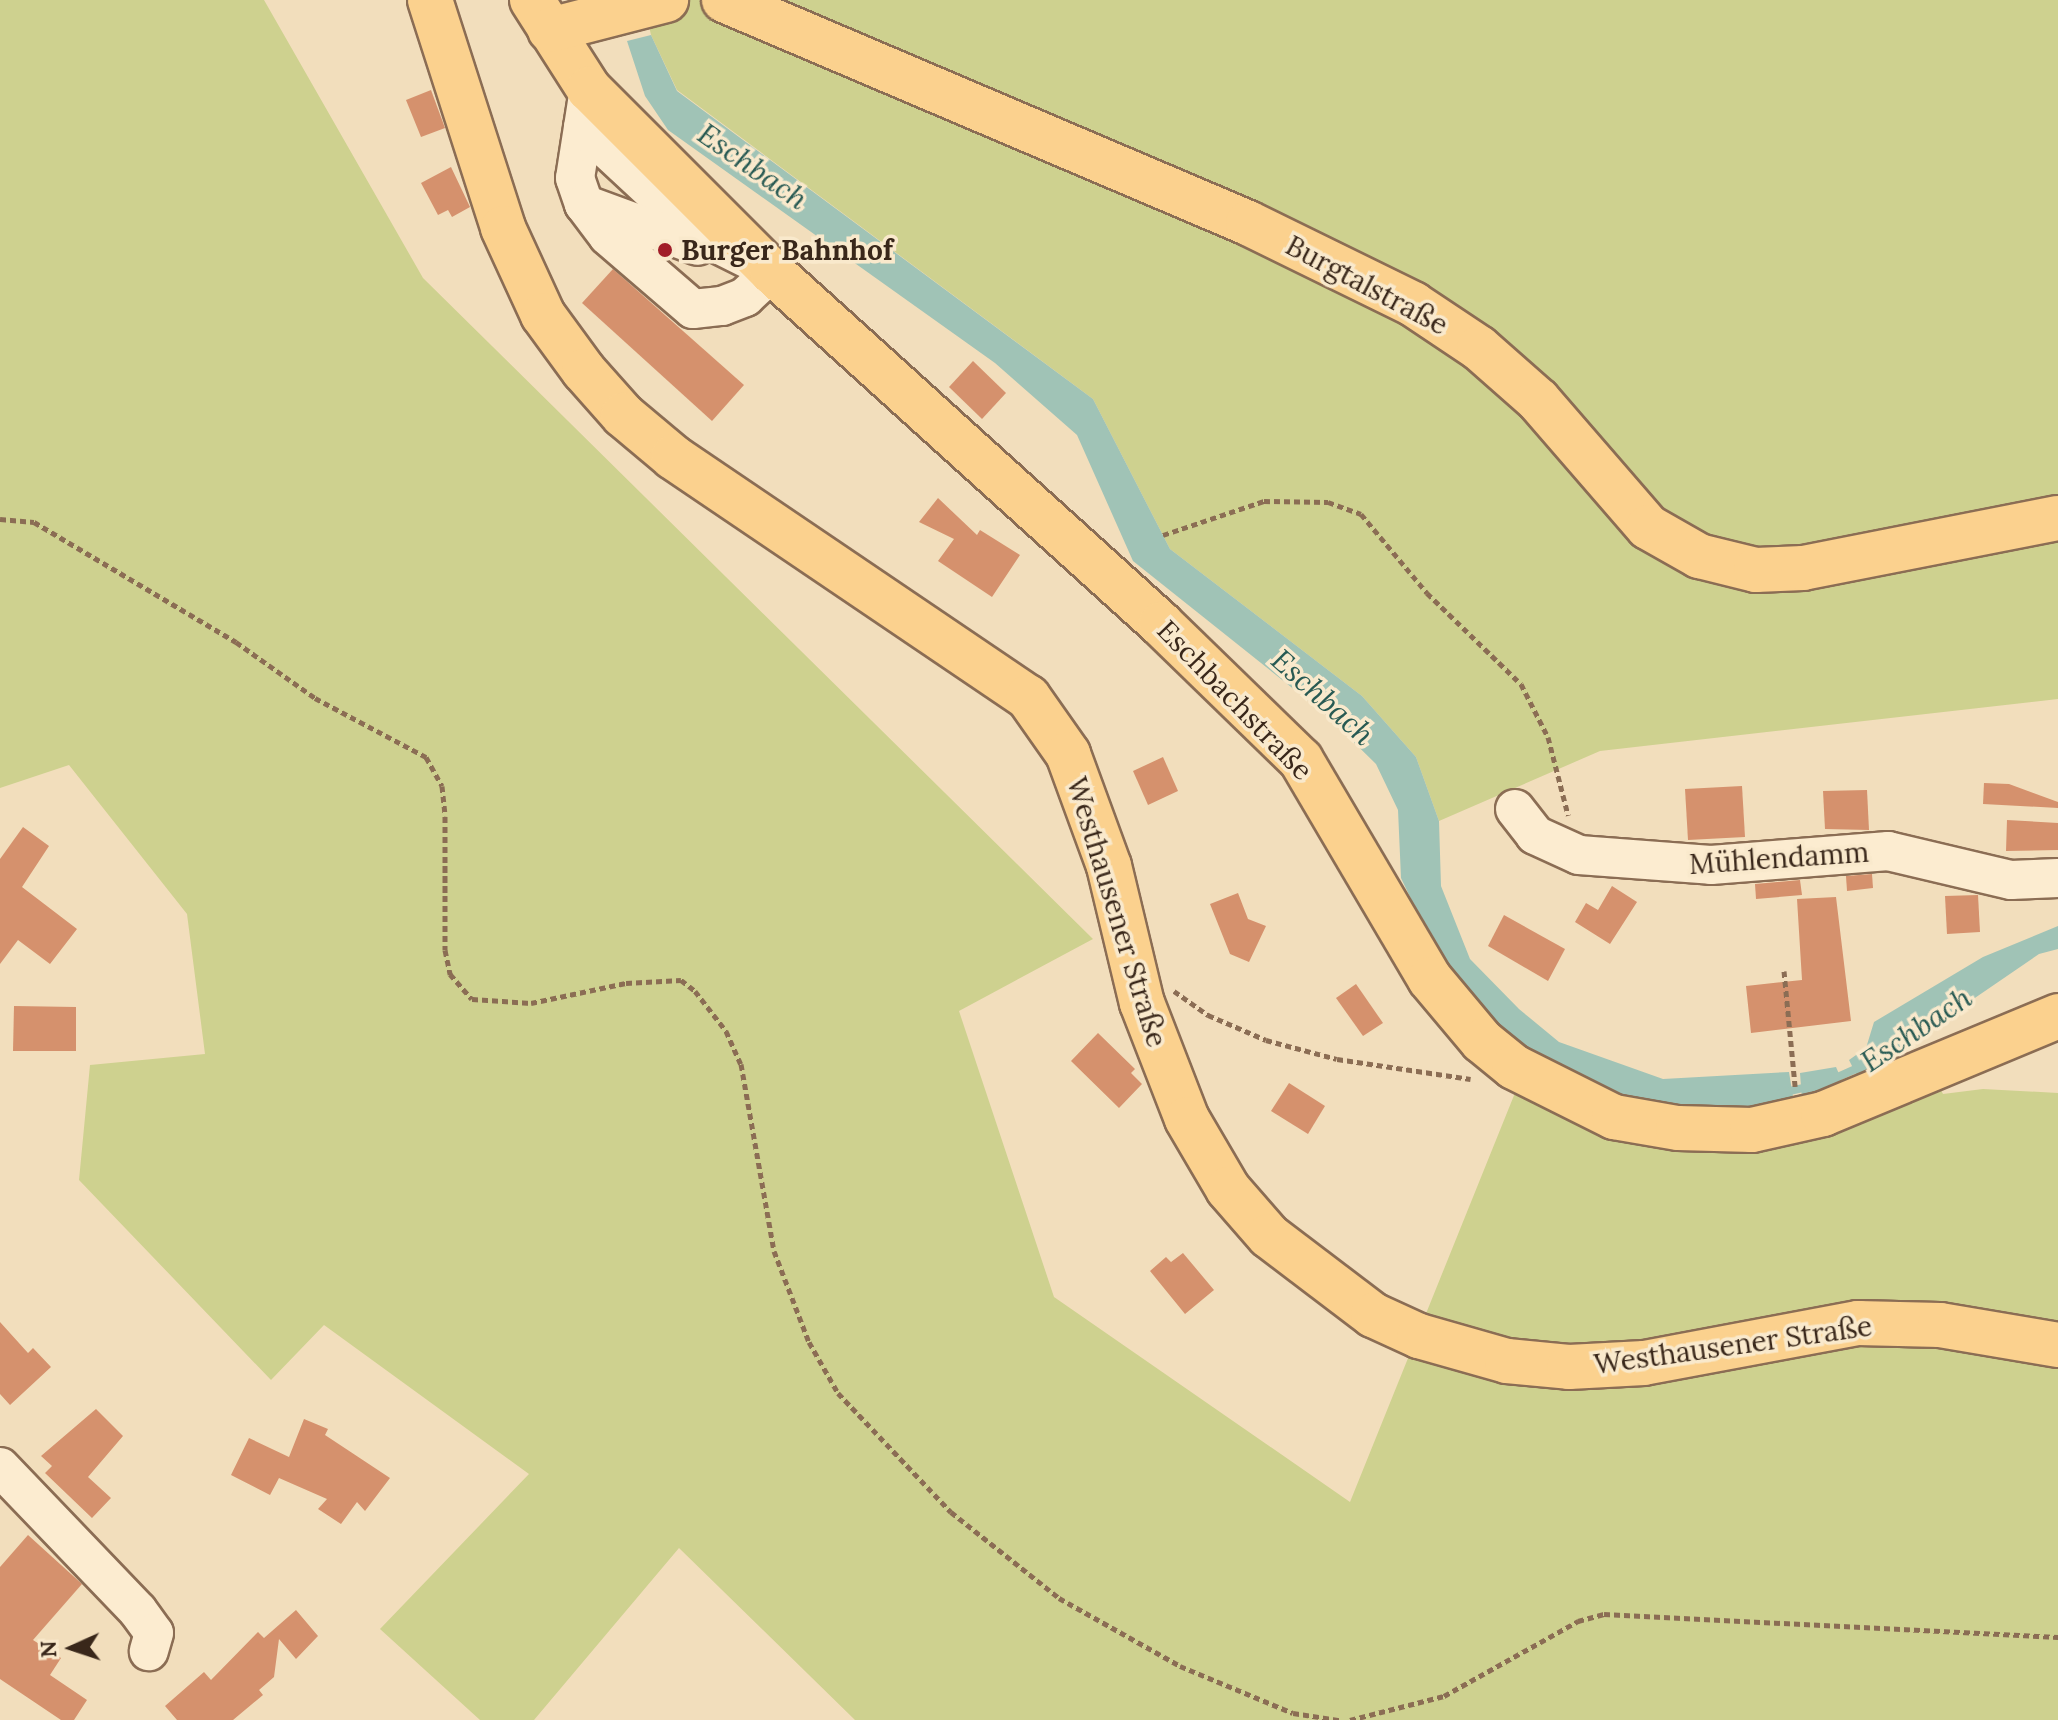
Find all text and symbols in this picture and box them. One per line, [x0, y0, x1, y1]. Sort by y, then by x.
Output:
water label: Eschbach [691, 115, 815, 217]
street label: Burgtalstraße [1280, 228, 1454, 342]
place label: Burger Bahnhof [681, 233, 893, 267]
marker: Burger Bahnhof [656, 241, 674, 259]
street label: Eschbachstraße [1150, 613, 1320, 787]
water label: Eschbach [1264, 642, 1382, 752]
street label: Westhausener Straße [1060, 773, 1174, 1051]
street label: Mühlendamm [1688, 835, 1870, 881]
water label: Eschbach [1854, 979, 1978, 1079]
street label: Westhausener Straße [1592, 1309, 1874, 1381]
north arrow [32, 1608, 112, 1688]
text: N [34, 1640, 62, 1658]

